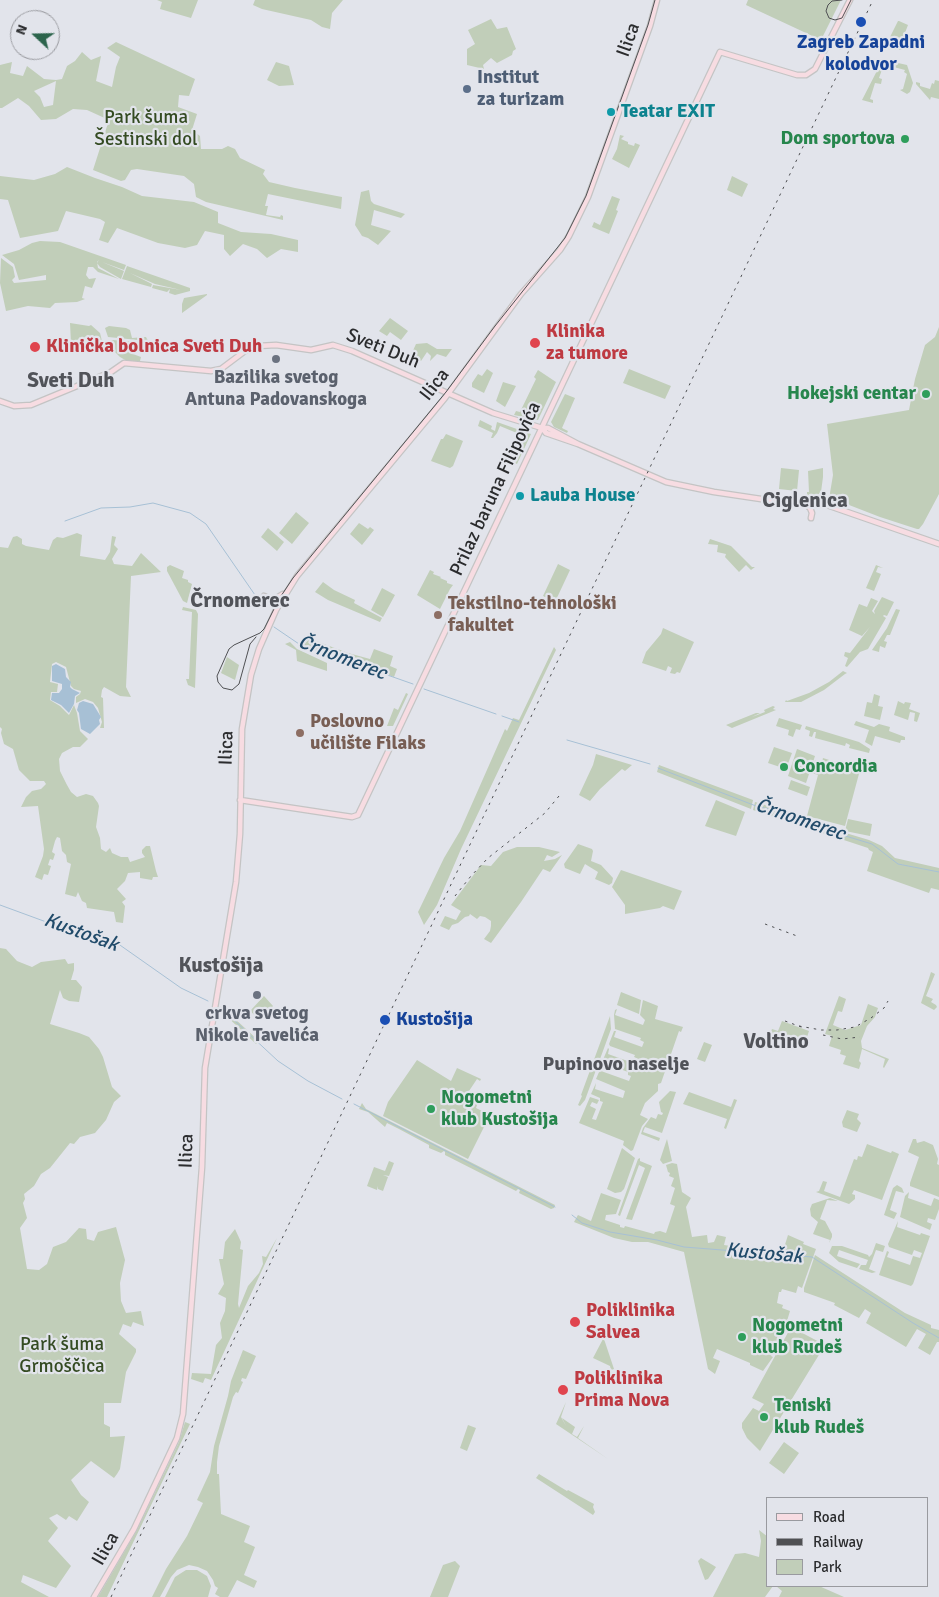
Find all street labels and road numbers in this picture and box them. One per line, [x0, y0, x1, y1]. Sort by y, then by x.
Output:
street label: Ilica [612, 20, 646, 60]
street label: Sveti Duh [343, 324, 423, 374]
street label: Ilica [415, 364, 455, 406]
street label: Prilaz baruna Filipovića [446, 398, 546, 580]
street label: Ilica [215, 730, 239, 766]
street label: Ilica [175, 1133, 199, 1169]
street label: Ilica [87, 1528, 125, 1570]

